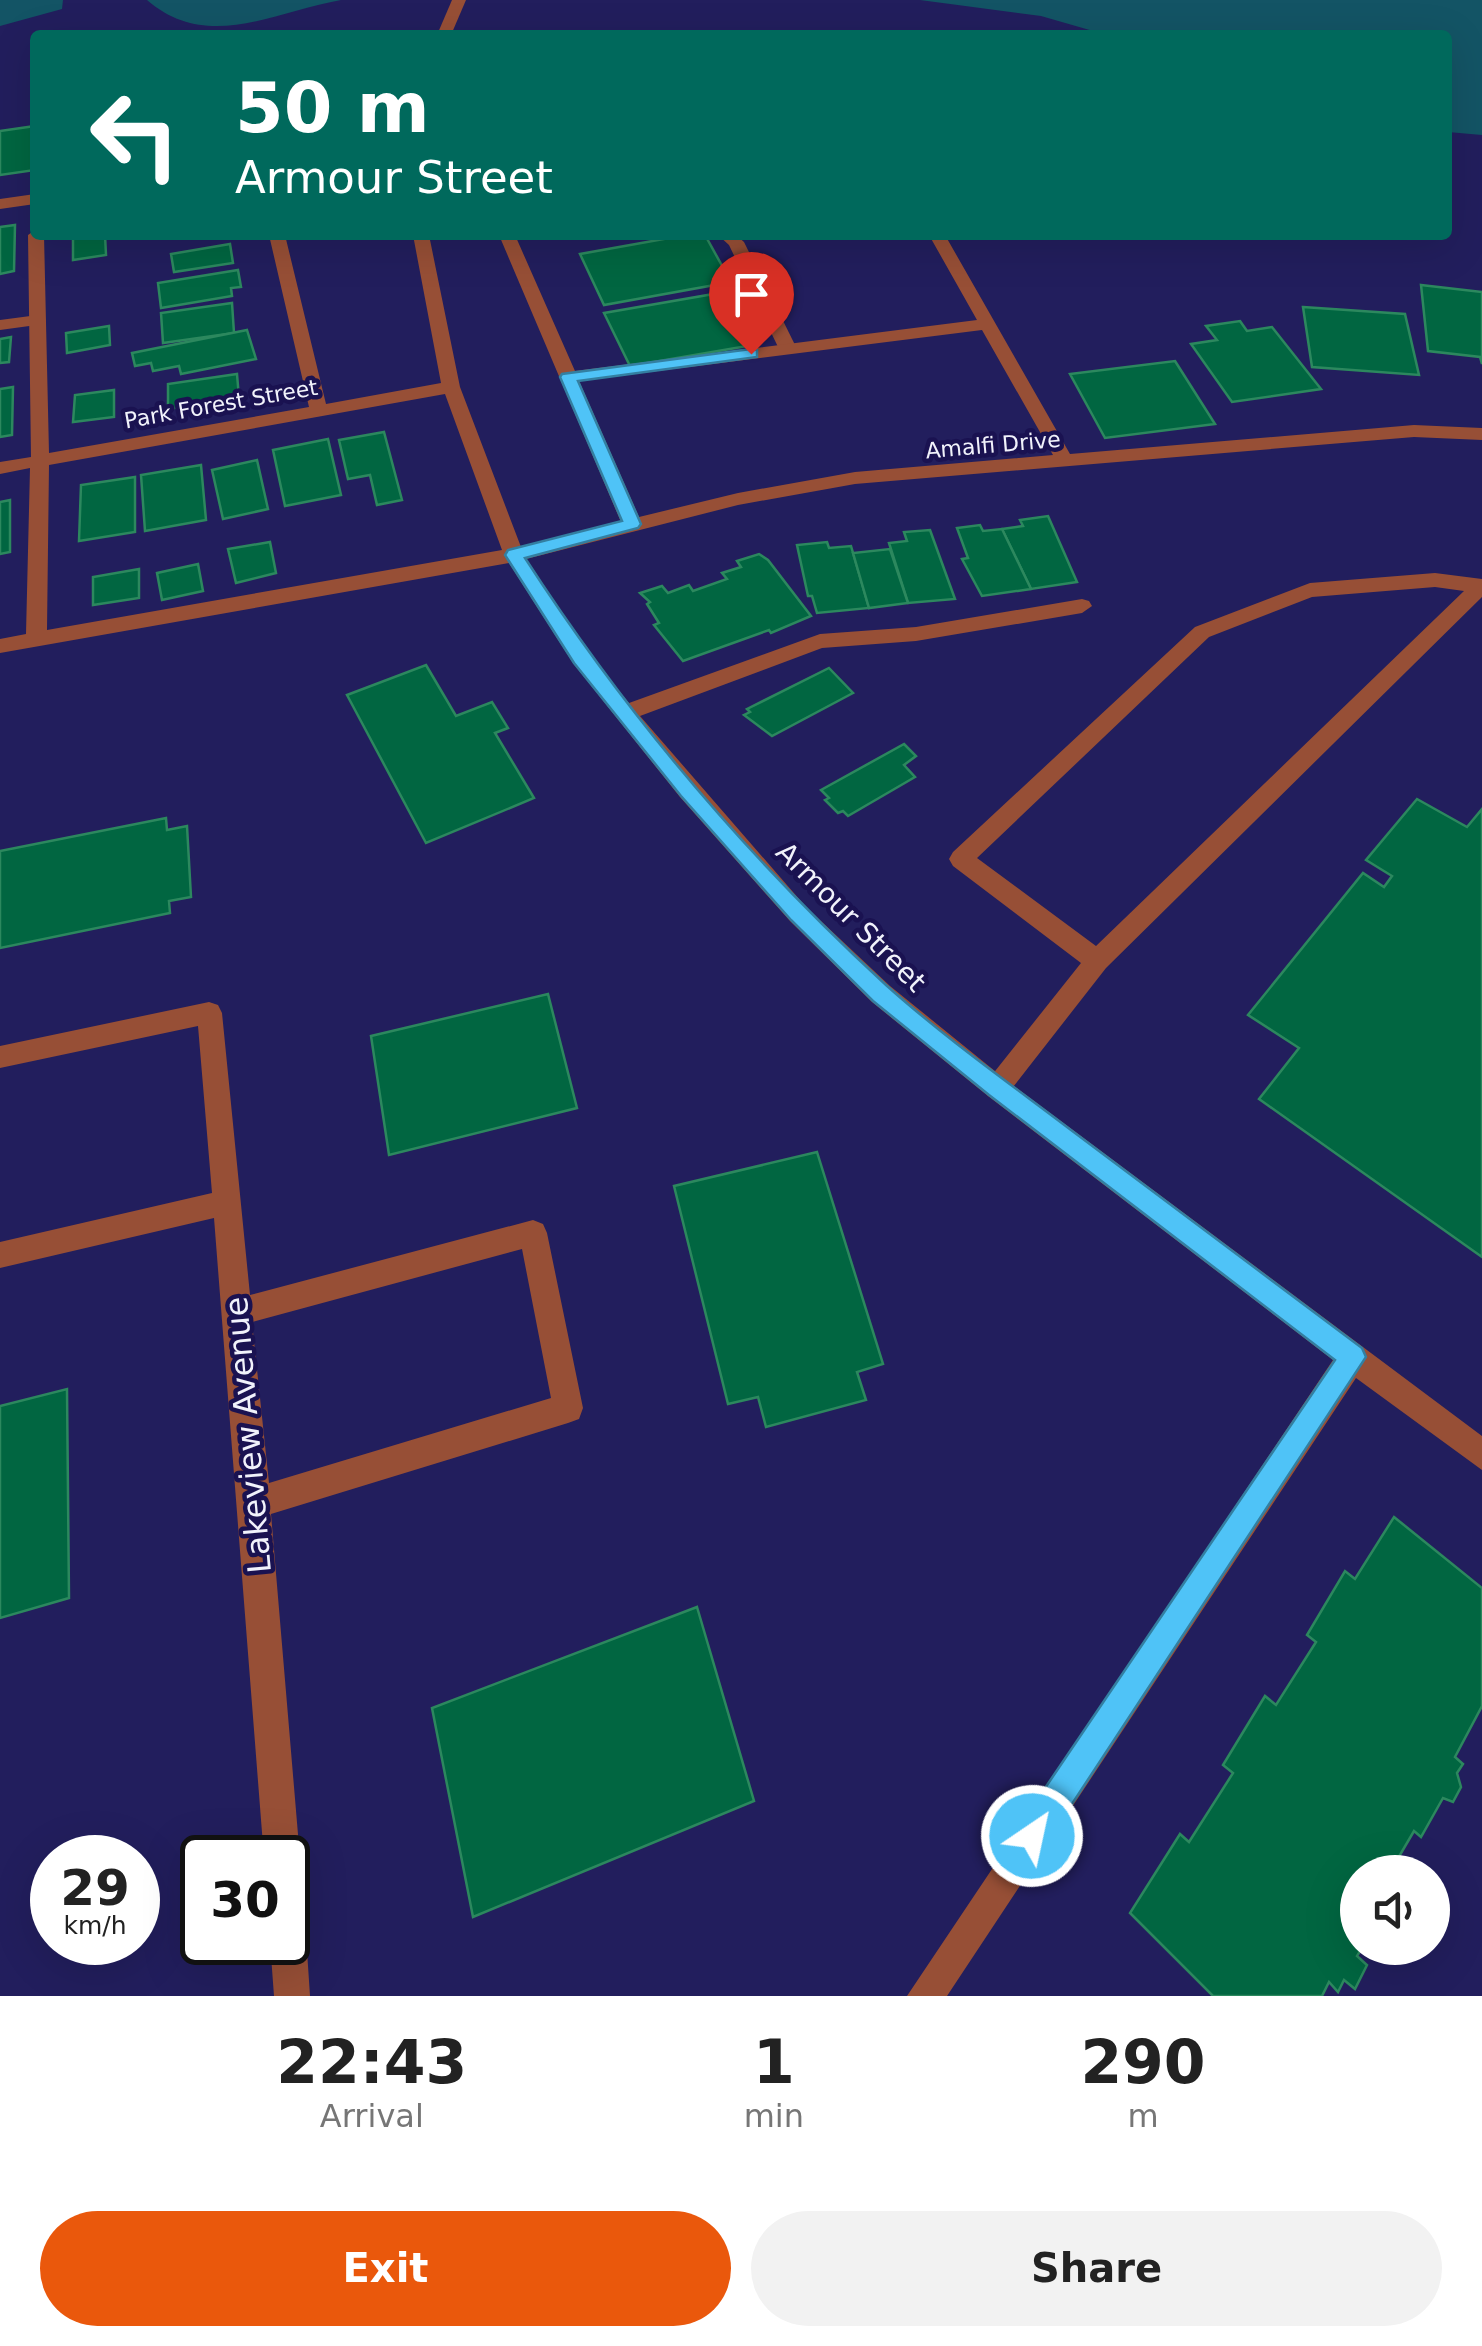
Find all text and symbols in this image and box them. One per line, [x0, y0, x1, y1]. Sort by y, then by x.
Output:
text: 50 m [235, 67, 430, 149]
icon: left [70, 70, 200, 200]
text: Armour Street [235, 151, 553, 204]
pin [709, 252, 794, 355]
icon: arrive [724, 267, 779, 322]
street label: Park Forest Street [122, 375, 320, 433]
street label: Amalfi Drive [924, 427, 1062, 463]
street label: Armour Street [769, 835, 933, 999]
street label: Lakeview Avenue [217, 1295, 279, 1575]
position arrow [980, 1784, 1084, 1888]
speed limit sign: 30 [180, 1835, 310, 1965]
map controls [1340, 1855, 1450, 1965]
button: sound [1340, 1855, 1450, 1965]
text: 29 [60, 1859, 130, 1917]
text: km/h [63, 1911, 127, 1940]
text: 22:43 [276, 2027, 467, 2097]
text: 1 [753, 2027, 795, 2097]
text: 290 [1080, 2027, 1206, 2097]
text: Arrival [320, 2097, 424, 2135]
text: min [744, 2097, 804, 2135]
text: m [1127, 2097, 1159, 2135]
button: Exit [40, 2211, 731, 2326]
button: Share [751, 2211, 1442, 2326]

